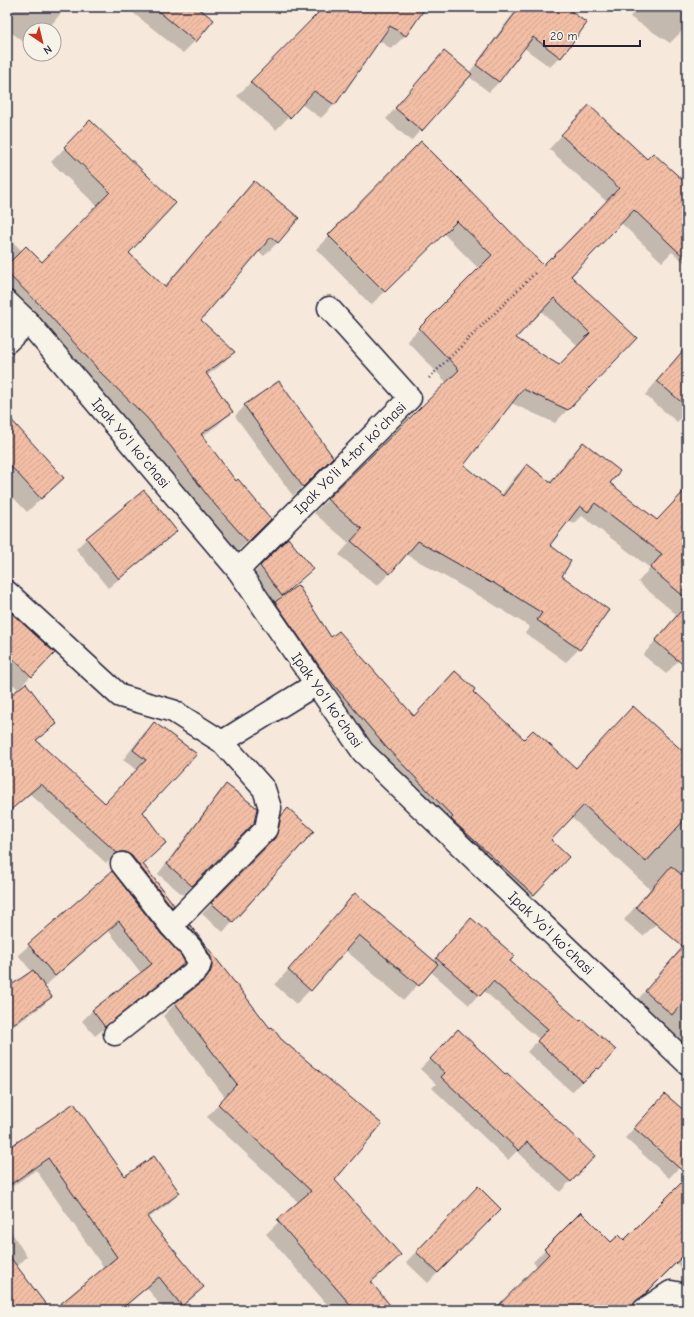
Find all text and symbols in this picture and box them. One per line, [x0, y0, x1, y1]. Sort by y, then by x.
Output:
north arrow [22, 22, 62, 62]
scale bar [544, 22, 640, 48]
text: 20 m [550, 29, 578, 43]
text: N [41, 42, 54, 57]
street label: Ipak Yoʻl koʻchasi [88, 394, 174, 492]
street label: Ipak Yo'li 4-tor koʼchasi [290, 398, 410, 518]
street label: Ipak Yoʻl koʻchasi [287, 649, 367, 751]
street label: Ipak Yoʻl koʻchasi [504, 888, 598, 978]

